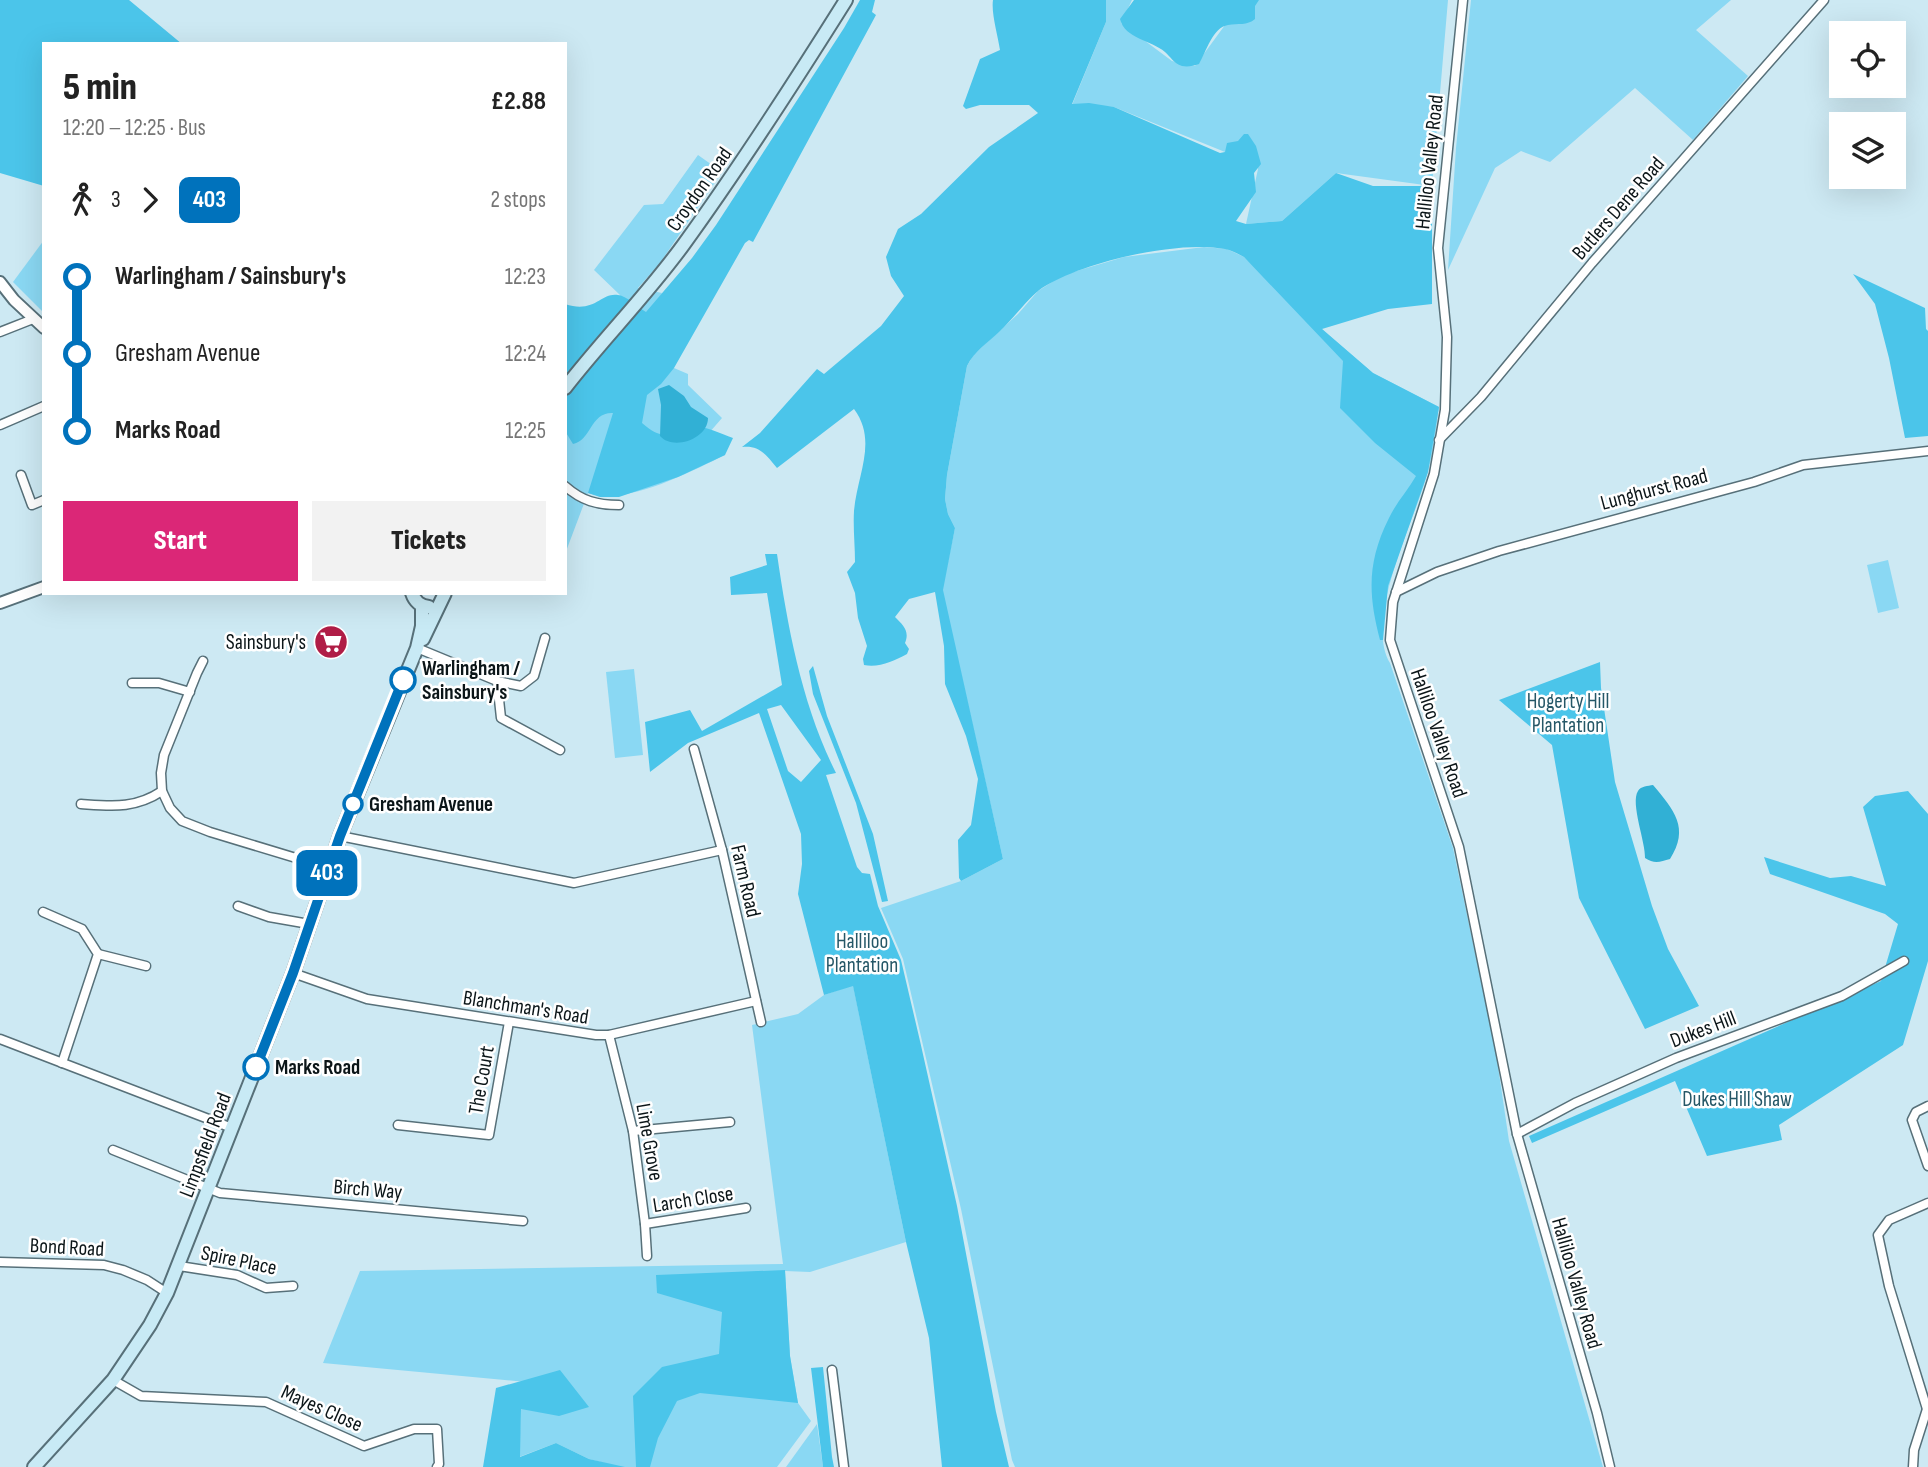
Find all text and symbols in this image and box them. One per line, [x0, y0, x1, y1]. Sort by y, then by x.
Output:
map controls [1829, 21, 1906, 189]
button: locate [1829, 21, 1906, 98]
text: 5 min [63, 65, 137, 110]
text: £2.88 [491, 86, 546, 117]
street label: Halliloo Valley Road [1410, 94, 1449, 230]
button: layers [1829, 112, 1906, 189]
text: 12:20 – 12:25 · Bus [63, 114, 206, 142]
street label: Croydon Road [661, 142, 737, 236]
street label: Butlers Dene Road [1567, 152, 1670, 265]
icon: walk [63, 181, 101, 219]
icon: forward [131, 181, 169, 219]
text: 403 [193, 185, 226, 214]
text: 3 [111, 186, 121, 214]
text: 2 stops [490, 186, 546, 214]
text: Warlingham / Sainsbury's [115, 261, 346, 292]
text: 12:23 [505, 263, 546, 291]
text: Gresham Avenue [115, 338, 260, 369]
text: 12:24 [505, 340, 546, 368]
text: Marks Road [115, 415, 221, 446]
text: 12:25 [505, 417, 546, 445]
street label: Lunghurst Road [1598, 463, 1710, 516]
button: Start [63, 501, 298, 581]
button: Tickets [312, 501, 546, 581]
supermarket icon: Sainsbury's [312, 623, 350, 661]
place label: Sainsbury's [226, 630, 306, 655]
place label: Warlingham / Sainsbury's [422, 656, 520, 705]
street label: Halliloo Valley Road [1405, 665, 1472, 801]
marker: Warlingham / Sainsbury's [390, 667, 416, 693]
park label: Hogerty Hill Plantation [1527, 689, 1609, 738]
place label: Gresham Avenue [369, 792, 493, 817]
marker: Gresham Avenue [343, 794, 363, 814]
street label: Farm Road [725, 842, 766, 920]
line badge: 403 [287, 850, 367, 896]
text: 403 [310, 858, 344, 887]
park label: Halliloo Plantation [826, 929, 898, 978]
street label: Blanchman's Road [461, 985, 590, 1030]
street label: Dukes Hill [1667, 1006, 1740, 1053]
street label: The Court [463, 1044, 500, 1116]
marker: Marks Road [243, 1054, 269, 1080]
place label: Marks Road [275, 1055, 360, 1080]
park label: Dukes Hill Shaw [1682, 1087, 1792, 1112]
street label: Limpsfield Road [174, 1089, 237, 1201]
street label: Lime Grove [630, 1101, 669, 1183]
street label: Birch Way [333, 1174, 403, 1205]
street label: Larch Close [651, 1181, 735, 1218]
street label: Halliloo Valley Road [1546, 1215, 1607, 1351]
street label: Bond Road [29, 1233, 105, 1262]
street label: Spire Place [199, 1240, 279, 1281]
street label: Mayes Close [277, 1379, 366, 1437]

